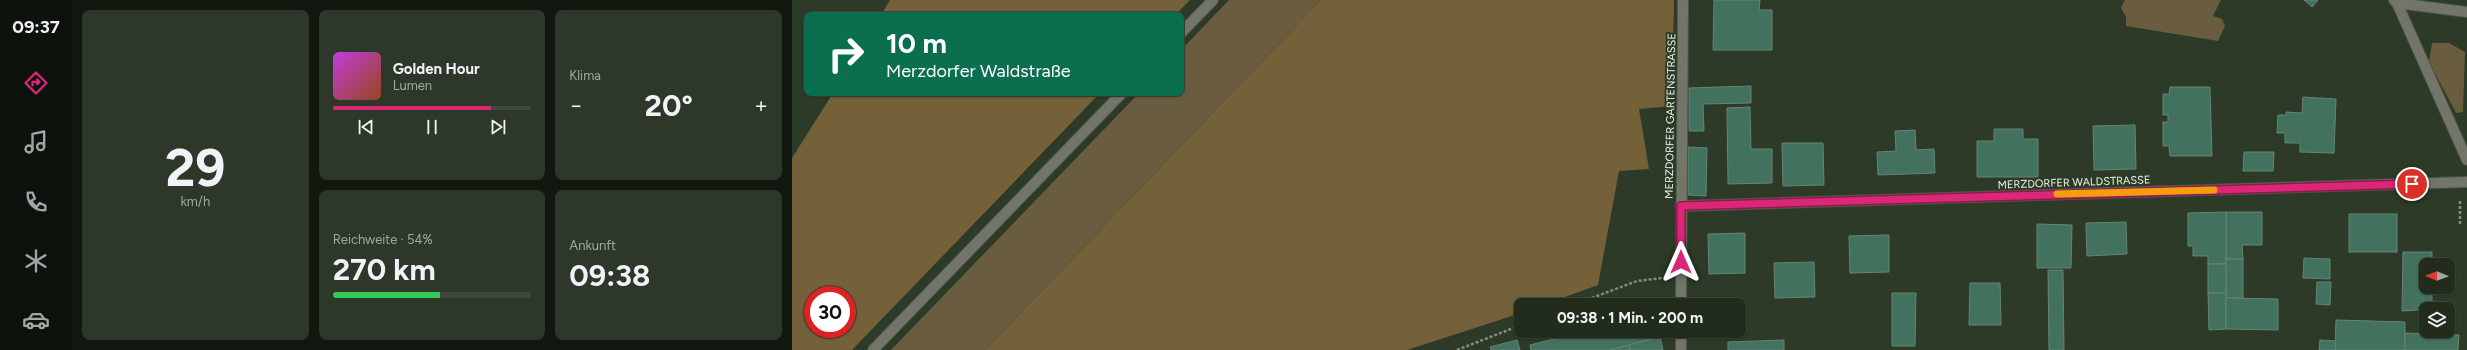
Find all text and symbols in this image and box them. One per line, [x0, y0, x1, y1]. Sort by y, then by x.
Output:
text: 09:37 [12, 16, 60, 38]
text: 10 m [886, 26, 947, 60]
icon: right [820, 28, 872, 80]
street label: MERZDORFER GARTENSTRASSE [1663, 33, 1678, 199]
text: Golden Hour [393, 60, 480, 78]
text: Merzdorfer Waldstraße [886, 60, 1071, 82]
text: Klima [569, 68, 601, 83]
icon: directions [22, 69, 50, 97]
text: Lumen [393, 78, 432, 93]
text: 20° [645, 87, 693, 124]
text: − [569, 92, 583, 119]
text: + [754, 92, 768, 119]
icon: previous [355, 116, 377, 138]
icon: pause [421, 116, 443, 138]
icon: next [487, 116, 509, 138]
icon: music [22, 128, 50, 156]
text: 29 [165, 137, 225, 199]
pin [2395, 167, 2429, 201]
street label: MERZDORFER WALDSTRASSE [1997, 173, 2151, 192]
icon: arrive [2401, 173, 2423, 195]
icon: phone [22, 188, 50, 216]
text: km/h [180, 194, 210, 209]
text: Reichweite · 54% [333, 232, 433, 247]
text: Ankunft [569, 238, 616, 253]
position arrow [1660, 241, 1702, 283]
icon: climate [22, 247, 50, 275]
text: 270 km [333, 251, 436, 288]
text: 09:38 [569, 257, 650, 294]
north arrow [2419, 258, 2455, 294]
map controls [2419, 258, 2455, 338]
speed limit sign: 30 [804, 286, 856, 338]
button: layers [2419, 302, 2455, 338]
icon: car [22, 306, 50, 334]
text: 09:38 · 1 Min. · 200 m [1557, 309, 1703, 327]

